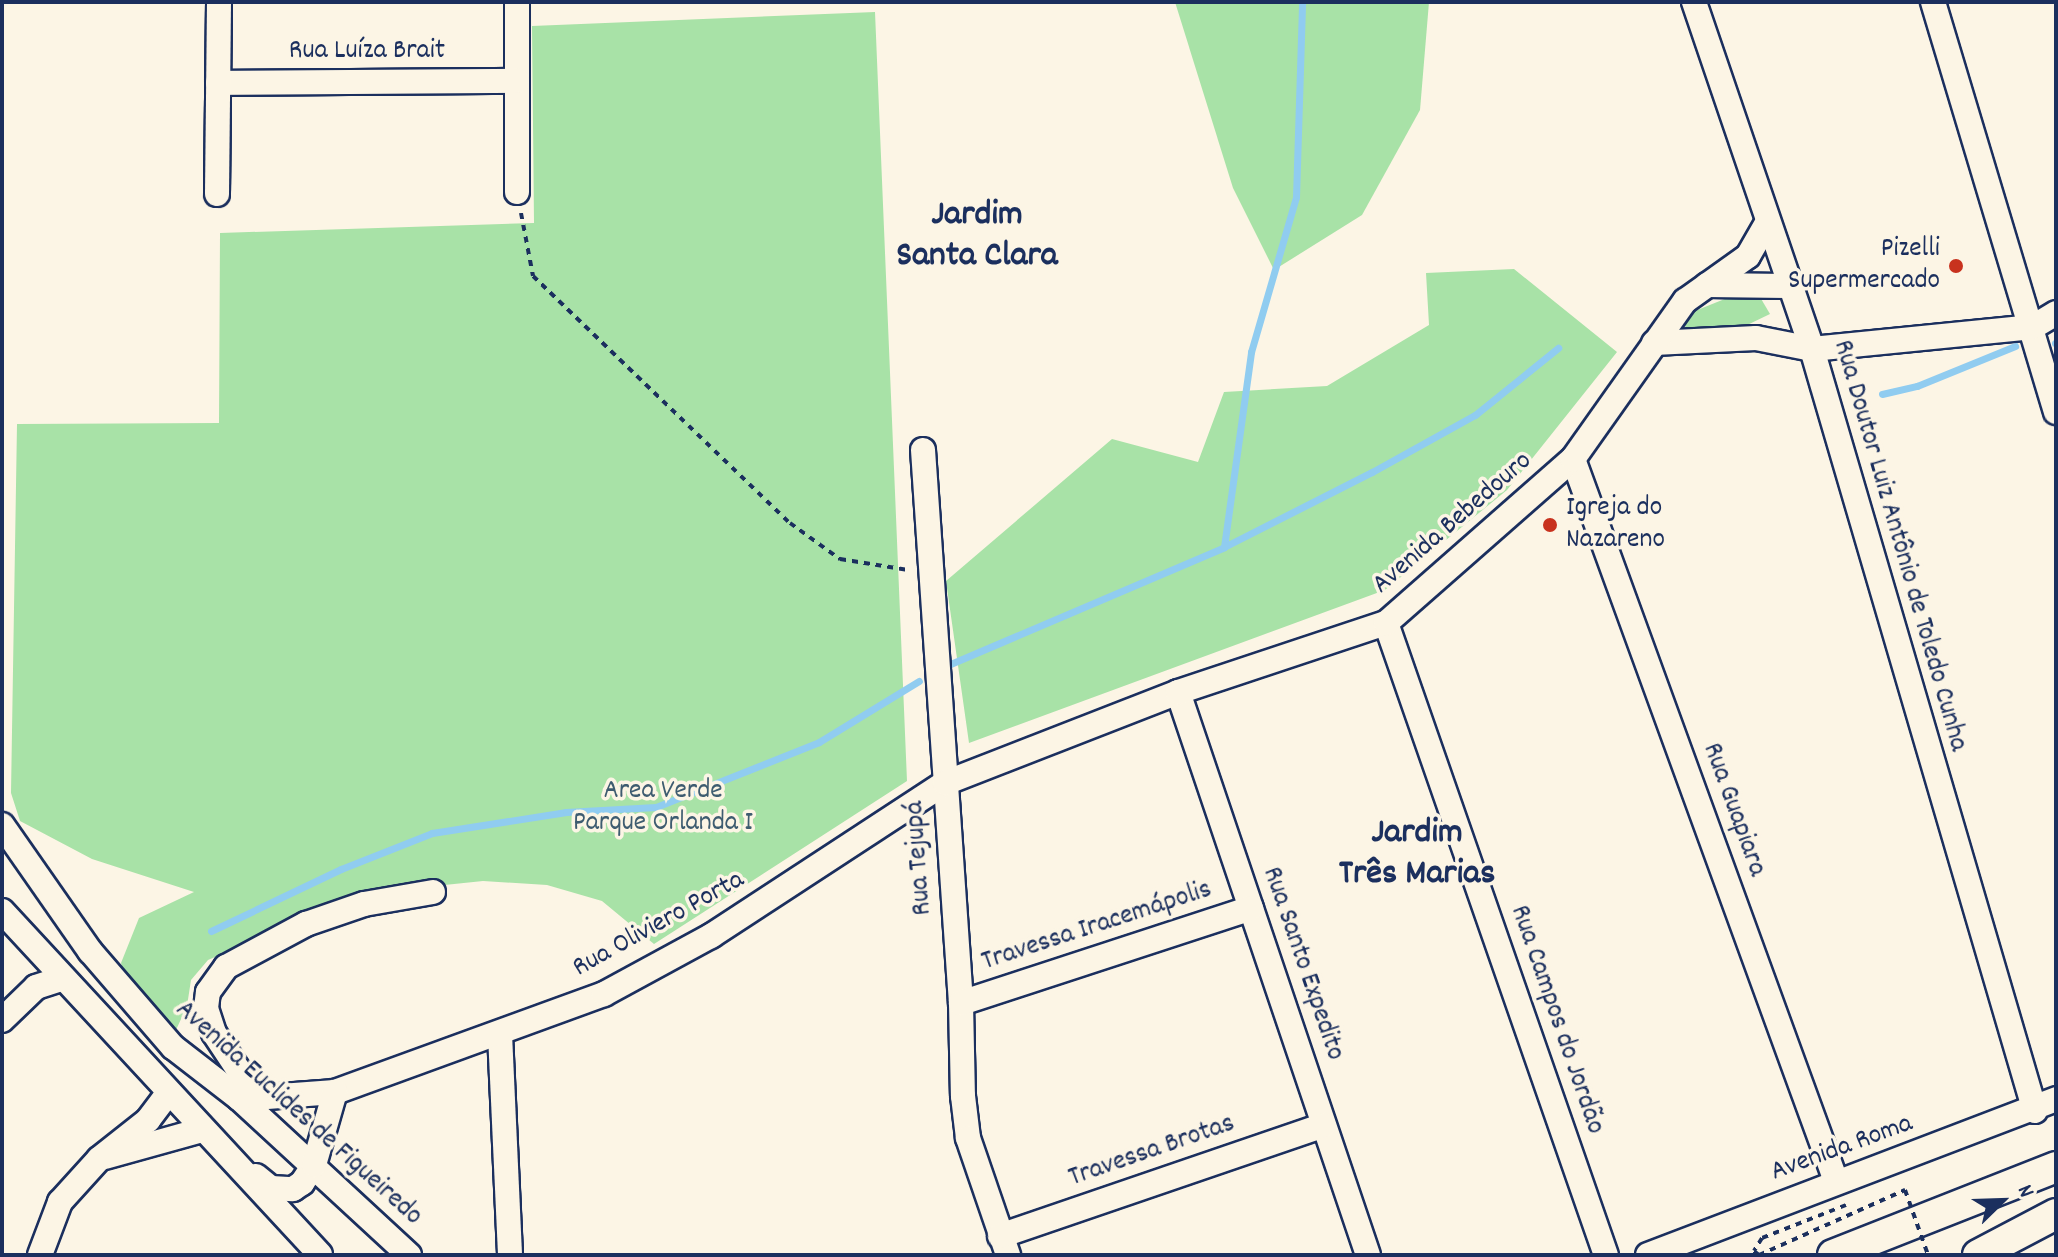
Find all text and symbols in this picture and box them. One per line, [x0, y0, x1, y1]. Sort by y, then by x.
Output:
street label: Rua Luíza Brait [289, 35, 445, 69]
district label: Jardim Santa Clara [896, 194, 1058, 279]
place label: Pizelli Supermercado [1788, 233, 1940, 299]
marker: Pizelli Supermercado [1947, 257, 1965, 275]
street label: Rua Doutor Luiz Antônio de Toledo Cunha [1824, 337, 1974, 755]
street label: Avenida Bebedouro [1366, 446, 1540, 602]
place label: Igreja do Nazareno [1566, 492, 1665, 558]
marker: Igreja do Nazareno [1541, 516, 1559, 534]
street label: Rua Guapiara [1693, 739, 1773, 881]
park label: Area Verde Parque Orlanda I [573, 775, 753, 841]
street label: Rua Tejupá [899, 799, 941, 917]
district label: Jardim Três Marias [1339, 812, 1495, 897]
street label: Rua Santo Expedito [1253, 863, 1351, 1065]
street label: Rua Oliviero Porta [568, 864, 750, 986]
street label: Travessa Iracemápolis [978, 874, 1216, 980]
street label: Rua Campos do Jordão [1501, 901, 1611, 1139]
street label: Avenida Euclides de Figueiredo [167, 994, 429, 1234]
street label: Travessa Brotas [1065, 1108, 1239, 1196]
street label: Avenida Roma [1766, 1108, 1918, 1190]
north arrow [1962, 1161, 2042, 1241]
text: N [2008, 1180, 2041, 1202]

